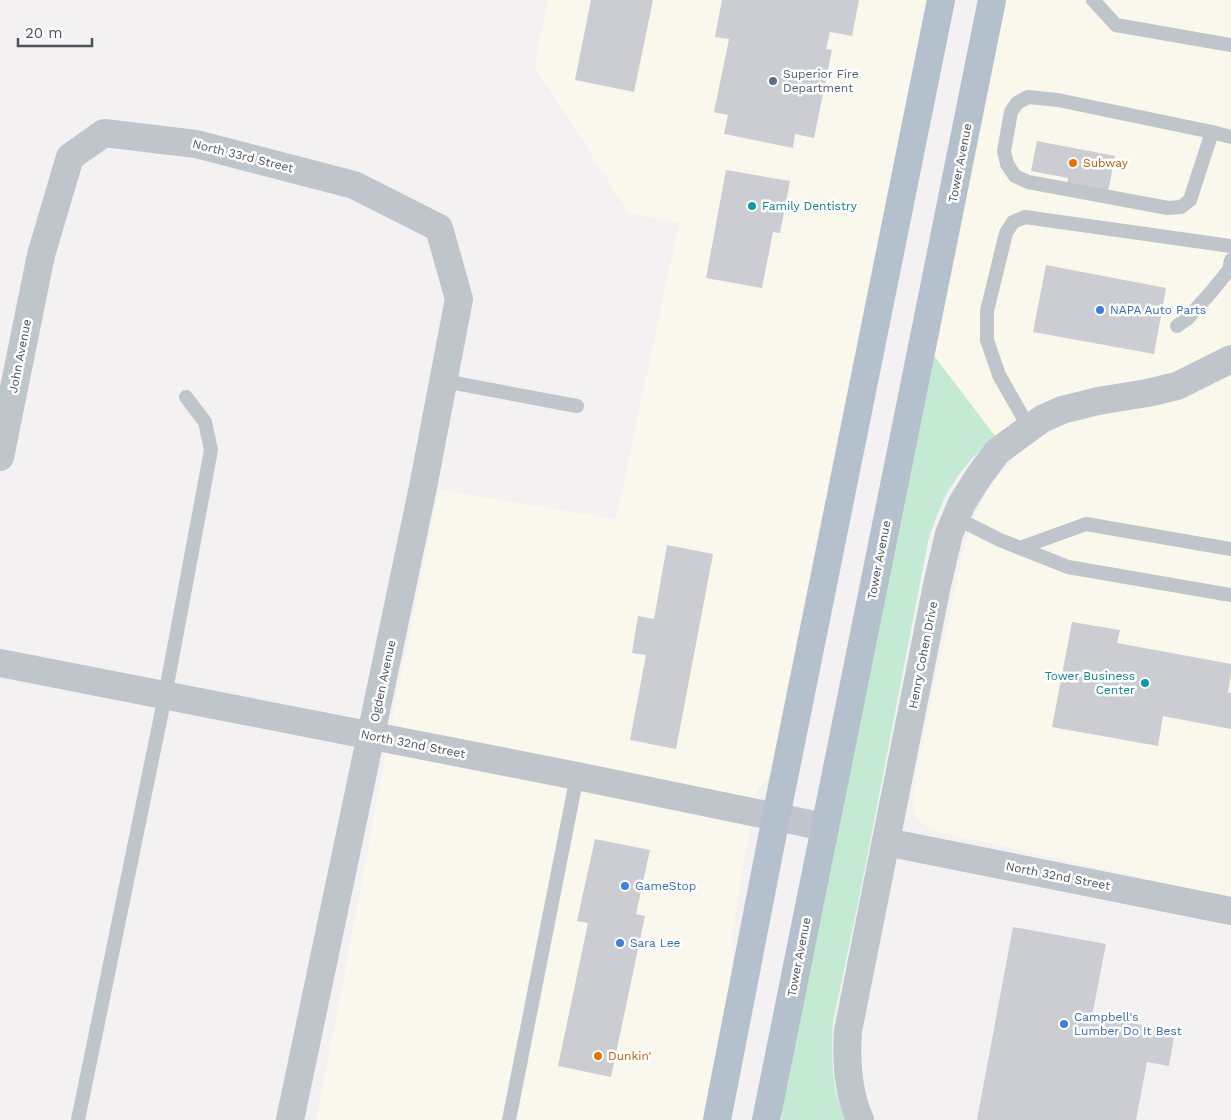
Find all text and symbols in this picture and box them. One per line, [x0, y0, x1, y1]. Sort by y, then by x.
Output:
scale bar [18, 15, 91, 47]
text: 20 m [25, 24, 63, 42]
place label: Superior Fire Department [783, 67, 859, 95]
marker: Superior Fire Department [767, 75, 779, 87]
street label: Tower Avenue [945, 122, 975, 204]
street label: North 33rd Street [191, 137, 295, 175]
place label: Subway [1083, 156, 1129, 170]
marker: Subway [1067, 157, 1079, 169]
place label: Family Dentistry [762, 199, 858, 213]
marker: Family Dentistry [746, 200, 758, 212]
place label: NAPA Auto Parts [1110, 303, 1206, 317]
marker: NAPA Auto Parts [1094, 304, 1106, 316]
street label: John Avenue [6, 318, 34, 394]
street label: Tower Avenue [864, 519, 894, 601]
street label: Henry Cohen Drive [906, 600, 940, 710]
street label: Ogden Avenue [367, 639, 399, 723]
place label: Tower Business Center [1045, 669, 1135, 697]
marker: Tower Business Center [1139, 677, 1151, 689]
street label: North 32nd Street [360, 727, 466, 761]
street label: North 32nd Street [1005, 859, 1111, 893]
place label: GameStop [635, 879, 696, 893]
marker: GameStop [619, 880, 631, 892]
street label: Tower Avenue [784, 916, 814, 998]
place label: Sara Lee [630, 936, 681, 950]
marker: Sara Lee [614, 937, 626, 949]
place label: Campbell's Lumber Do It Best [1074, 1010, 1182, 1038]
marker: Campbell's Lumber Do It Best [1058, 1018, 1070, 1030]
place label: Dunkin' [608, 1049, 652, 1063]
marker: Dunkin' [592, 1050, 604, 1062]

